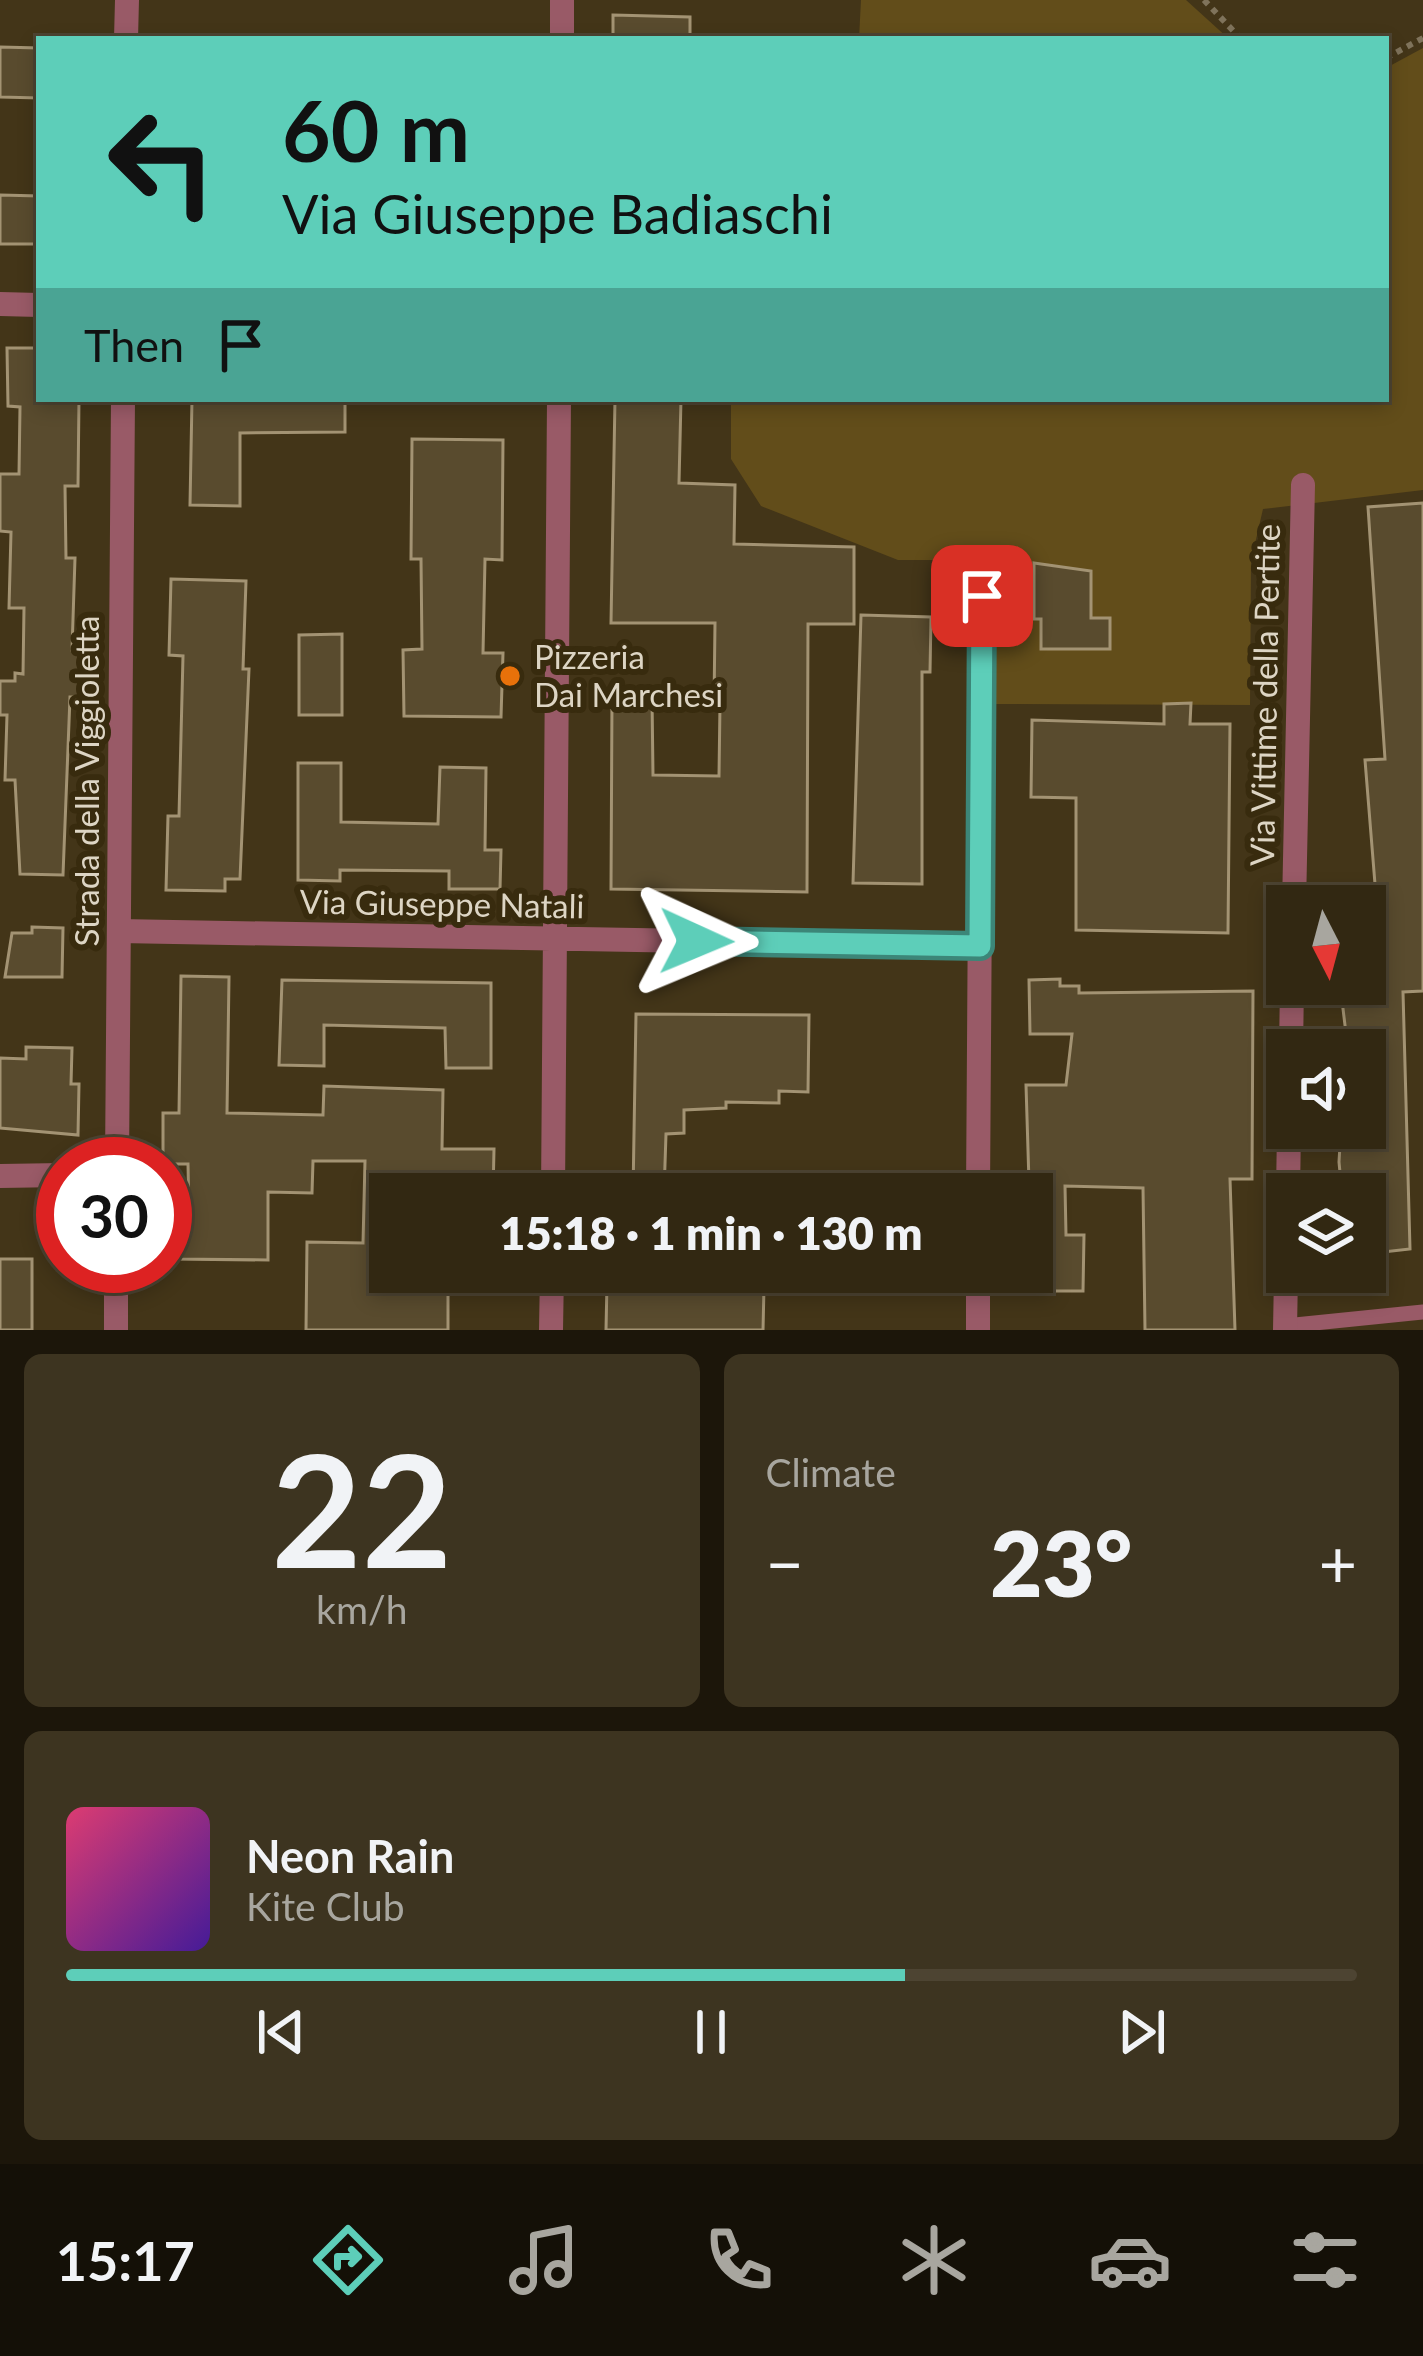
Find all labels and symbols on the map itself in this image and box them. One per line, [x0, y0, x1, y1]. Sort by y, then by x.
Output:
street label: Via Vittime della Pertite [1241, 524, 1287, 866]
pin [931, 545, 1033, 647]
street label: Strada della Viggioletta [66, 616, 106, 946]
place label: Pizzeria Dai Marchesi [534, 636, 723, 714]
marker: Pizzeria Dai Marchesi [497, 663, 523, 689]
position arrow [633, 878, 759, 1004]
street label: Via Giuseppe Natali [299, 881, 585, 925]
north arrow [1266, 885, 1386, 1005]
speed limit sign: 30 [36, 1137, 192, 1293]

